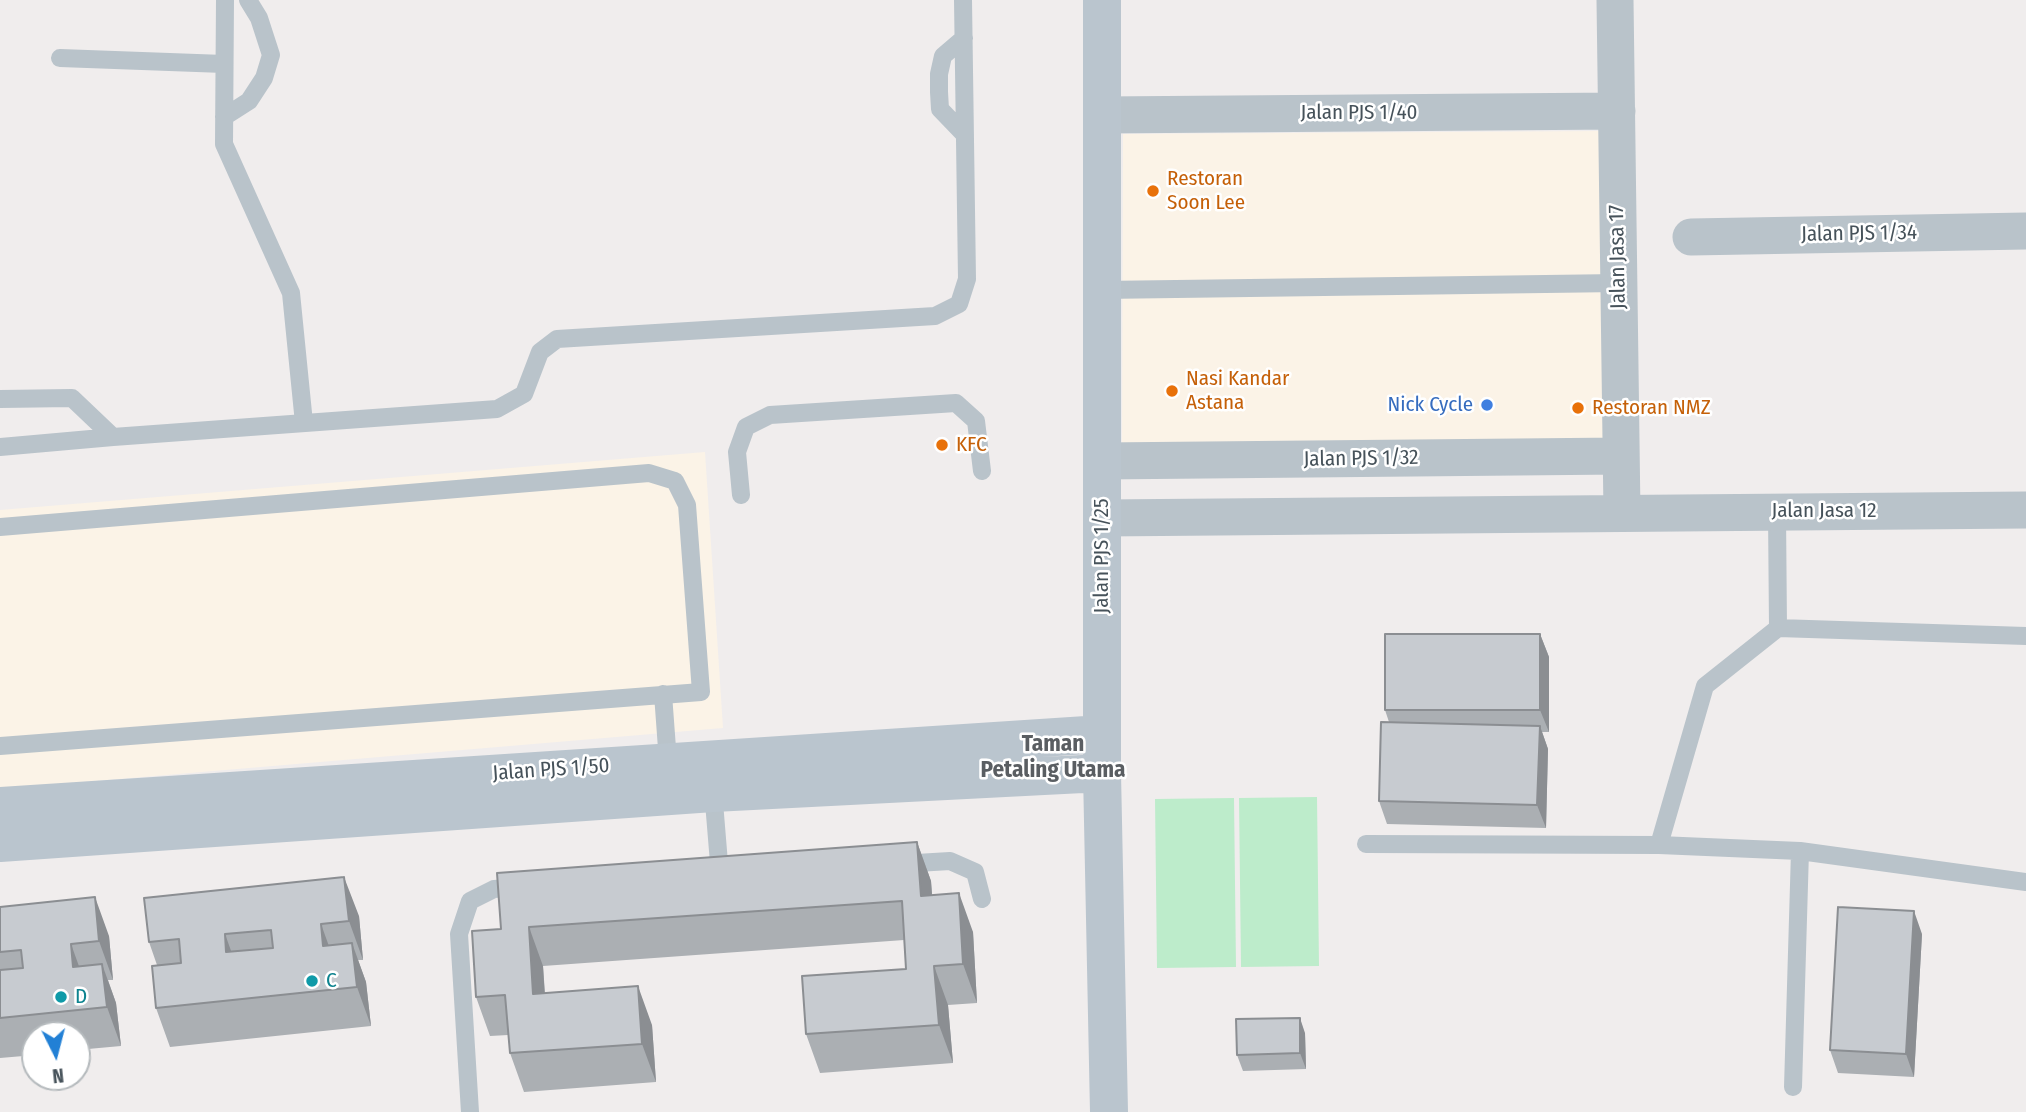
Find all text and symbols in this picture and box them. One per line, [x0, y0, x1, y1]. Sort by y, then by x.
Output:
street label: Jalan PJS 1/40 [1300, 100, 1418, 126]
place label: Restoran Soon Lee [1167, 166, 1245, 216]
marker: Restoran Soon Lee [1145, 183, 1161, 199]
street label: Jalan Jasa 17 [1604, 205, 1632, 309]
street label: Jalan PJS 1/34 [1801, 220, 1917, 248]
place label: Nasi Kandar Astana [1186, 366, 1289, 416]
marker: Nasi Kandar Astana [1164, 383, 1180, 399]
place label: Nick Cycle [1388, 392, 1473, 418]
place label: Restoran NMZ [1592, 395, 1711, 421]
marker: Nick Cycle [1479, 397, 1495, 413]
marker: Restoran NMZ [1570, 400, 1586, 416]
place label: KFC [956, 432, 987, 458]
marker: KFC [934, 437, 950, 453]
street label: Jalan PJS 1/32 [1303, 445, 1419, 473]
street label: Jalan PJS 1/25 [1089, 498, 1115, 614]
street label: Jalan Jasa 12 [1772, 498, 1876, 524]
district label: Taman Petaling Utama [981, 731, 1125, 785]
street label: Jalan PJS 1/50 [492, 753, 610, 787]
place label: C [326, 968, 337, 994]
marker: C [304, 973, 320, 989]
place label: D [75, 984, 87, 1010]
marker: D [53, 989, 69, 1005]
north arrow [21, 1021, 91, 1091]
text: N [51, 1063, 65, 1087]

